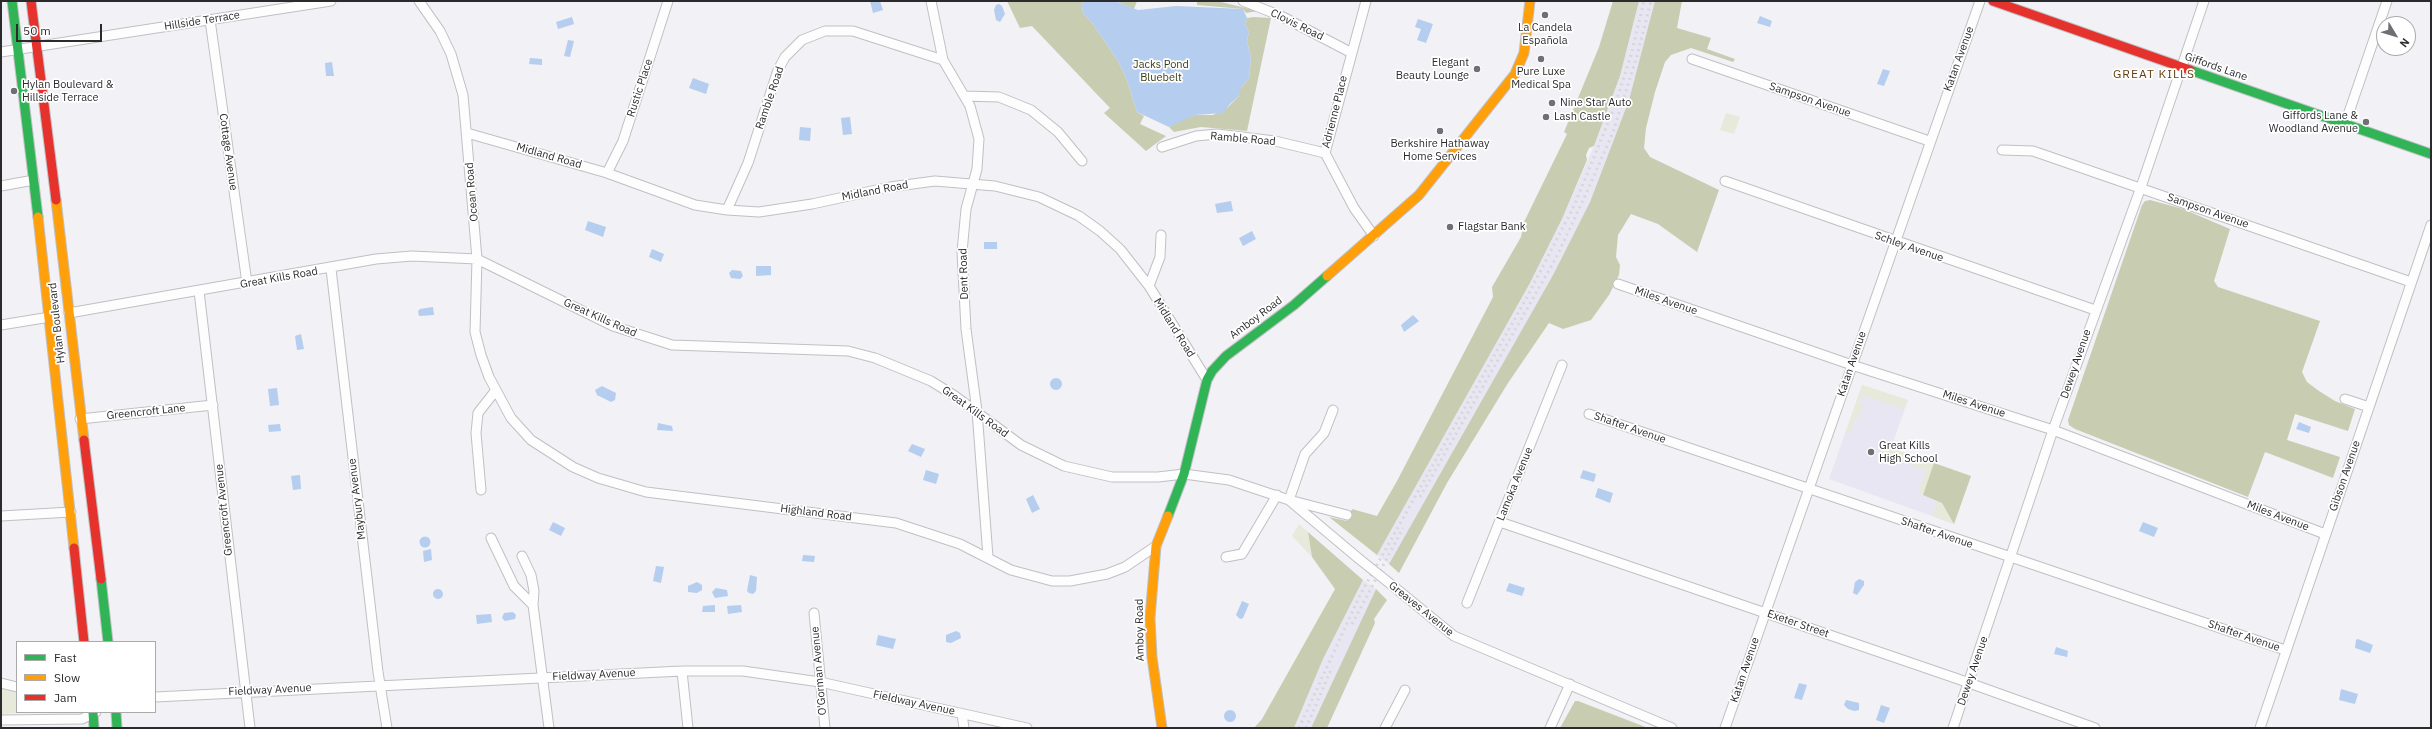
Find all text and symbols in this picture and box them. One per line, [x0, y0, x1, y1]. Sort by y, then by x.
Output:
street label: Clovis Road [1268, 7, 1326, 43]
street label: Hillside Terrace [163, 8, 241, 34]
marker: La Candela Española [1540, 10, 1550, 20]
scale bar [18, 16, 104, 42]
north arrow [2376, 16, 2416, 56]
place label: La Candela Española [1518, 21, 1572, 47]
text: 50 m [23, 23, 51, 38]
street label: Katan Avenue [1941, 25, 1977, 93]
text: N [2397, 35, 2413, 50]
street label: Giffords Lane [2183, 50, 2249, 84]
marker: Pure Luxe Medical Spa [1536, 54, 1546, 64]
place label: Elegant Beauty Lounge [1396, 56, 1469, 82]
street label: Rustic Place [624, 57, 656, 119]
park label: Jacks Pond Bluebelt [1133, 58, 1189, 84]
marker: Elegant Beauty Lounge [1472, 64, 1482, 74]
street label: Ramble Road [753, 65, 787, 131]
place label: Pure Luxe Medical Spa [1511, 65, 1571, 91]
district label: GREAT KILLS [2113, 68, 2195, 82]
street label: Adrienne Place [1320, 74, 1350, 150]
place label: Hylan Boulevard & Hillside Terrace [22, 78, 113, 104]
street label: Sampson Avenue [1768, 80, 1852, 120]
marker: Hylan Boulevard & Hillside Terrace [9, 86, 19, 96]
place label: Nine Star Auto [1560, 96, 1631, 110]
marker: Nine Star Auto [1547, 98, 1557, 108]
place label: Giffords Lane & Woodland Avenue [2269, 109, 2358, 135]
place label: Lash Castle [1554, 110, 1610, 124]
marker: Lash Castle [1541, 112, 1551, 122]
street label: Cottage Avenue [216, 113, 240, 191]
marker: Giffords Lane & Woodland Avenue [2361, 117, 2371, 127]
marker: Berkshire Hathaway Home Services [1435, 126, 1445, 136]
street label: Ramble Road [1210, 130, 1276, 148]
place label: Berkshire Hathaway Home Services [1390, 137, 1490, 163]
street label: Midland Road [515, 140, 583, 172]
street label: Ocean Road [463, 162, 481, 222]
street label: Midland Road [841, 178, 909, 204]
street label: Sampson Avenue [2166, 191, 2250, 231]
place label: Flagstar Bank [1458, 220, 1526, 234]
marker: Flagstar Bank [1445, 222, 1455, 232]
street label: Schley Avenue [1873, 229, 1945, 265]
street label: Dent Road [957, 248, 971, 300]
street label: Great Kills Road [239, 265, 319, 291]
street label: Hylan Boulevard [46, 282, 68, 364]
street label: Miles Avenue [1633, 284, 1699, 318]
street label: Amboy Road [1227, 294, 1285, 342]
street label: Great Kills Road [561, 296, 639, 340]
street label: Midland Road [1151, 296, 1197, 360]
street label: Dewey Avenue [2058, 328, 2094, 400]
street label: Katan Avenue [1835, 330, 1869, 398]
street label: Great Kills Road [939, 383, 1011, 441]
street label: Miles Avenue [1941, 388, 2007, 420]
street label: Greencroft Lane [106, 401, 186, 423]
street label: Shafter Avenue [1592, 410, 1668, 446]
place label: Great Kills High School [1879, 439, 1938, 465]
street label: Gibson Avenue [2327, 439, 2363, 513]
street label: Lamoka Avenue [1494, 445, 1536, 523]
marker: Great Kills High School [1866, 447, 1876, 457]
street label: Maybury Avenue [345, 458, 369, 540]
street label: Greencroft Avenue [213, 463, 235, 557]
street label: Miles Avenue [2245, 498, 2311, 534]
street label: Highland Road [779, 502, 853, 524]
street label: Shafter Avenue [1899, 515, 1975, 551]
street label: Greaves Avenue [1386, 579, 1456, 639]
street label: Amboy Road [1133, 599, 1147, 661]
street label: Exeter Street [1765, 607, 1831, 641]
street label: Shafter Avenue [2206, 618, 2282, 654]
street label: O'Gorman Avenue [809, 626, 829, 716]
street label: Dewey Avenue [1955, 635, 1991, 707]
street label: Katan Avenue [1728, 636, 1762, 704]
legend [16, 641, 156, 713]
text: Fast [54, 650, 77, 665]
street label: Fieldway Avenue [552, 666, 636, 684]
text: Slow [54, 670, 80, 685]
street label: Fieldway Avenue [228, 681, 312, 699]
street label: Fieldway Avenue [872, 688, 956, 718]
text: Jam [54, 690, 77, 705]

